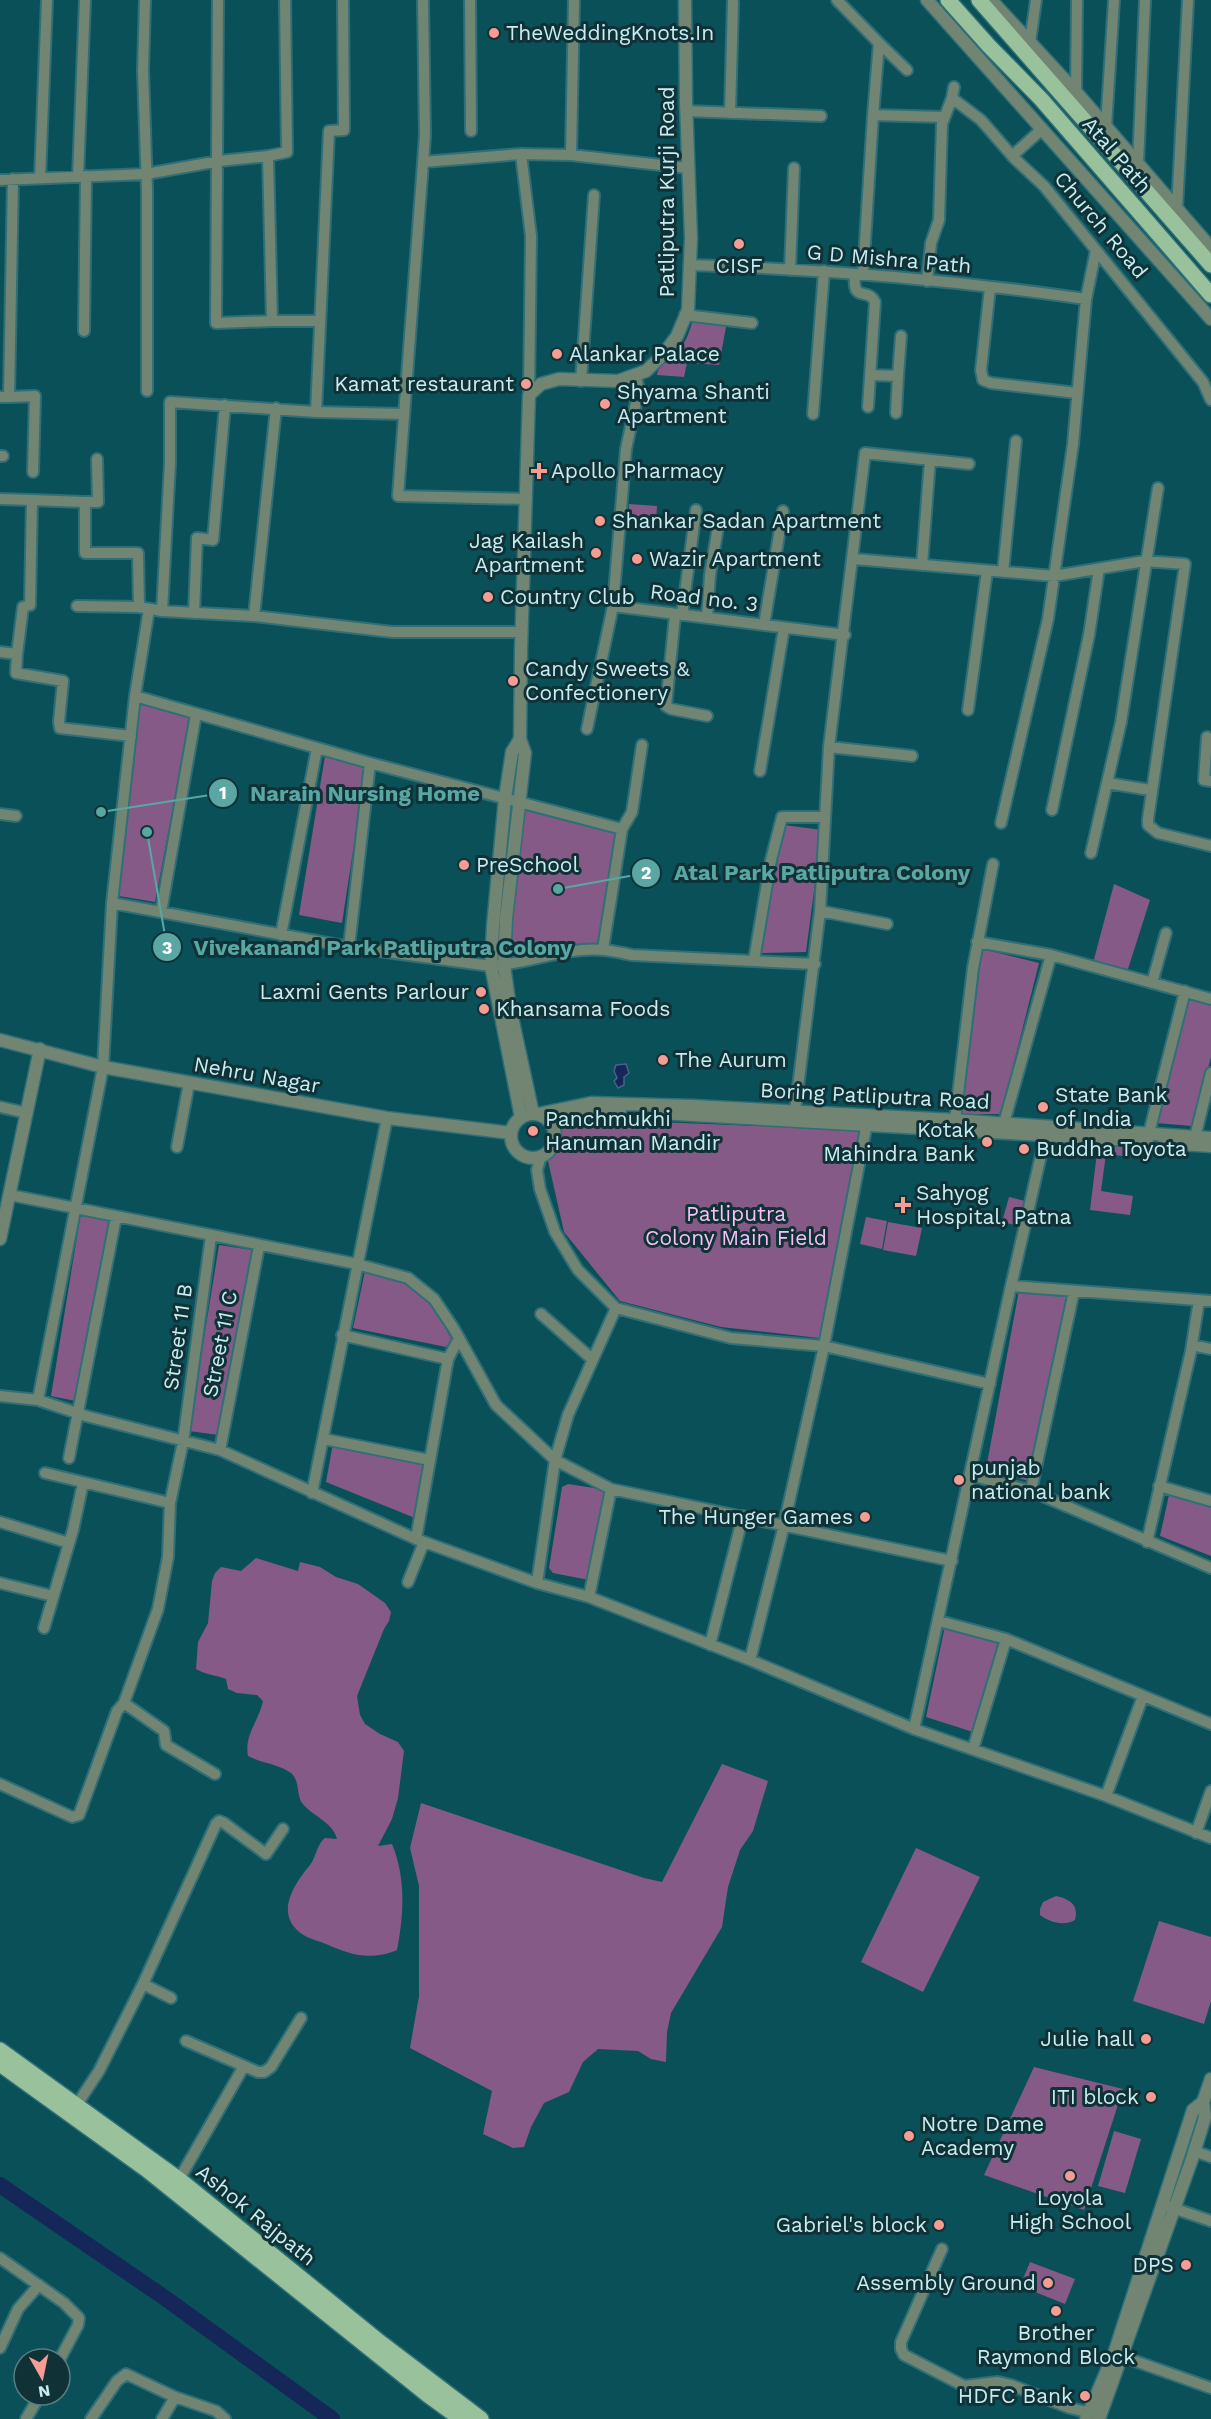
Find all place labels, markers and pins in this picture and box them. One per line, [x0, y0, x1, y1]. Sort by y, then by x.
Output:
place label: TheWeddingKnots.In [506, 20, 714, 45]
marker: TheWeddingKnots.In [487, 26, 501, 40]
marker: CISF [732, 237, 746, 251]
place label: CISF [716, 253, 762, 278]
place label: Alankar Palace [569, 341, 720, 366]
marker: Alankar Palace [550, 347, 564, 361]
place label: Kamat restaurant [334, 371, 514, 396]
marker: Kamat restaurant [519, 377, 533, 391]
place label: Shyama Shanti Apartment [617, 379, 770, 428]
marker: Shyama Shanti Apartment [598, 397, 612, 411]
place label: Apollo Pharmacy [551, 458, 724, 483]
marker: Apollo Pharmacy [532, 464, 546, 478]
place label: Shankar Sadan Apartment [612, 508, 881, 533]
marker: Shankar Sadan Apartment [593, 514, 607, 528]
place label: Jag Kailash Apartment [469, 528, 584, 577]
marker: Jag Kailash Apartment [589, 546, 603, 560]
place label: Wazir Apartment [649, 546, 821, 571]
marker: Wazir Apartment [630, 552, 644, 566]
place label: Country Club [500, 584, 635, 609]
marker: Country Club [481, 590, 495, 604]
place label: Candy Sweets & Confectionery [525, 656, 691, 705]
marker: Candy Sweets & Confectionery [506, 674, 520, 688]
callout: Narain Nursing Home [208, 773, 492, 813]
place label: PreSchool [476, 852, 579, 877]
callout: Atal Park Patliputra Colony [631, 853, 982, 893]
marker: PreSchool [457, 858, 471, 872]
callout: Vivekanand Park Patliputra Colony [152, 927, 585, 967]
place label: Laxmi Gents Parlour [260, 979, 469, 1004]
marker: Laxmi Gents Parlour [474, 985, 488, 999]
place label: Khansama Foods [496, 996, 670, 1021]
marker: Khansama Foods [477, 1002, 491, 1016]
place label: The Aurum [675, 1047, 787, 1072]
marker: The Aurum [656, 1053, 670, 1067]
place label: State Bank of India [1055, 1082, 1167, 1131]
marker: State Bank of India [1036, 1100, 1050, 1114]
place label: Panchmukhi Hanuman Mandir [545, 1106, 721, 1155]
place label: Kotak Mahindra Bank [823, 1117, 975, 1166]
marker: Panchmukhi Hanuman Mandir [526, 1124, 540, 1138]
marker: Kotak Mahindra Bank [980, 1135, 994, 1149]
place label: Buddha Toyota [1036, 1136, 1187, 1161]
marker: Buddha Toyota [1017, 1142, 1031, 1156]
place label: Sahyog Hospital, Patna [916, 1180, 1072, 1229]
marker: Sahyog Hospital, Patna [894, 1196, 912, 1214]
place label: punjab national bank [971, 1455, 1110, 1504]
marker: punjab national bank [952, 1473, 966, 1487]
place label: The Hunger Games [658, 1504, 853, 1529]
marker: The Hunger Games [858, 1510, 872, 1524]
place label: Julie hall [1040, 2026, 1135, 2051]
marker: Julie hall [1139, 2032, 1153, 2046]
place label: ITI block [1051, 2084, 1139, 2109]
marker: ITI block [1144, 2090, 1158, 2104]
place label: Notre Dame Academy [921, 2111, 1044, 2160]
marker: Notre Dame Academy [902, 2129, 916, 2143]
marker: Loyola High School [1063, 2169, 1077, 2183]
place label: Loyola High School [1009, 2185, 1132, 2234]
place label: Gabriel's block [776, 2212, 927, 2237]
marker: Gabriel's block [932, 2218, 946, 2232]
place label: DPS [1133, 2252, 1174, 2277]
marker: DPS [1179, 2258, 1193, 2272]
place label: Assembly Ground [856, 2270, 1036, 2295]
marker: Assembly Ground [1041, 2276, 1055, 2290]
marker: Brother Raymond Block [1049, 2304, 1063, 2318]
place label: Brother Raymond Block [977, 2320, 1135, 2369]
place label: HDFC Bank [958, 2383, 1073, 2408]
marker: HDFC Bank [1078, 2389, 1092, 2403]

